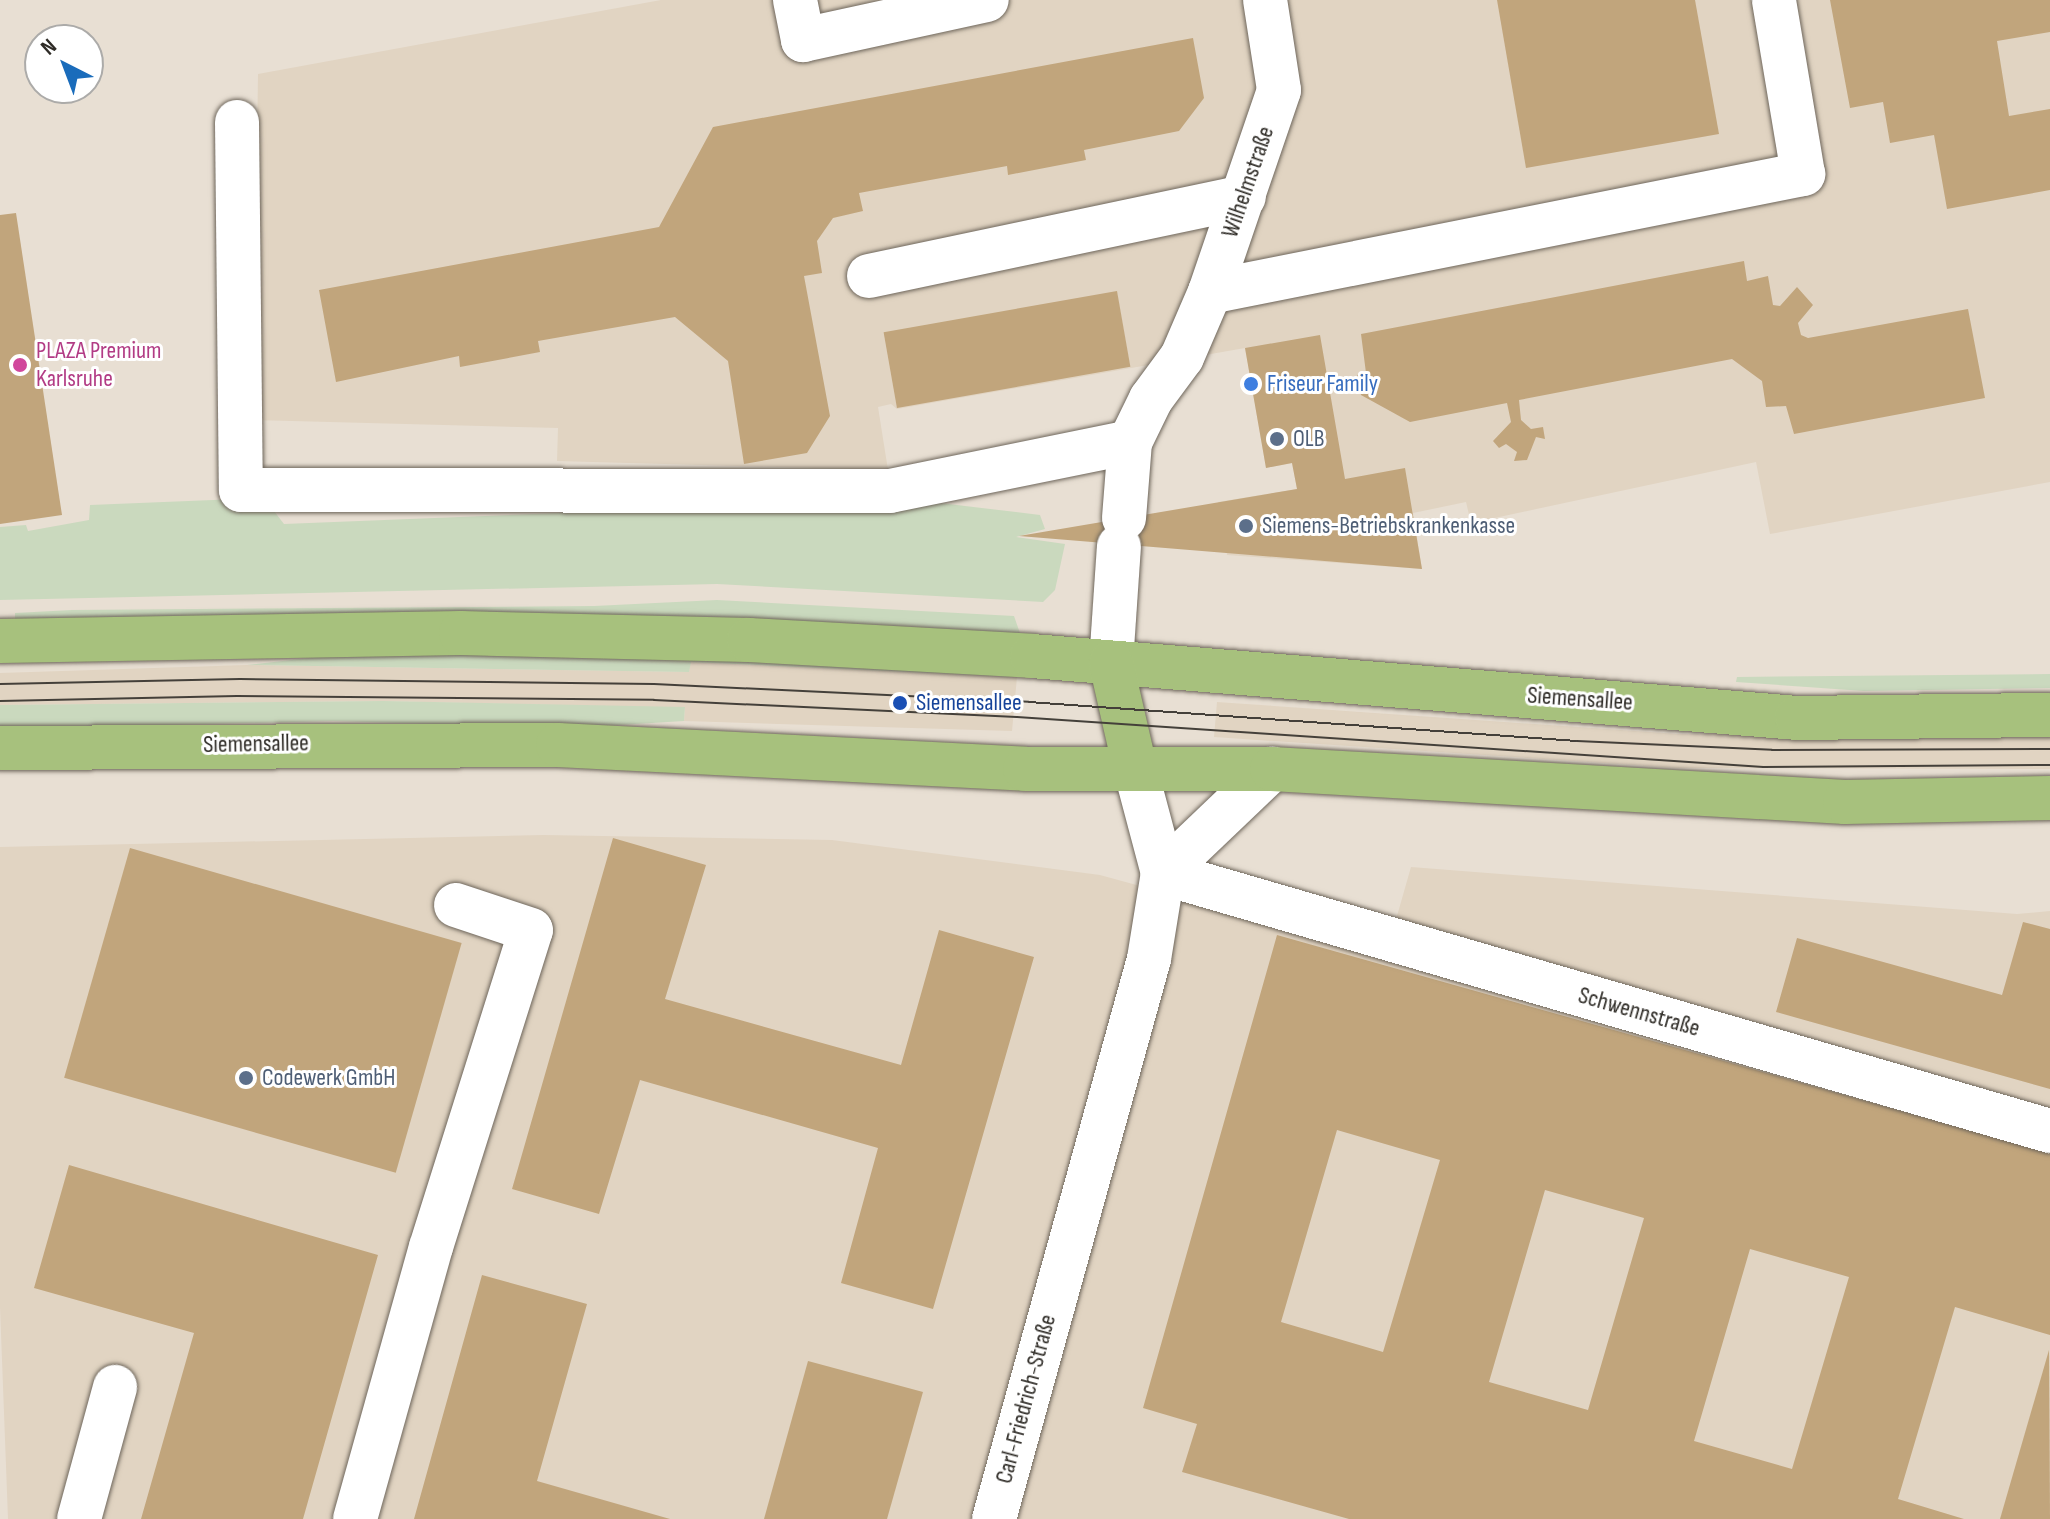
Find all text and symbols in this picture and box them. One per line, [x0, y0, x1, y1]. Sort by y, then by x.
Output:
north arrow [24, 24, 104, 104]
text: N [36, 33, 62, 61]
street label: Wilhelmstraße [1216, 123, 1280, 241]
place label: PLAZA Premium Karlsruhe [36, 337, 161, 393]
marker: PLAZA Premium Karlsruhe [11, 356, 29, 374]
place label: Friseur Family [1267, 370, 1378, 398]
marker: Friseur Family [1242, 375, 1260, 393]
place label: OLB [1293, 425, 1324, 453]
marker: OLB [1268, 430, 1286, 448]
place label: Siemens-Betriebskrankenkasse [1262, 512, 1515, 540]
marker: Siemens-Betriebskrankenkasse [1237, 517, 1255, 535]
street label: Siemensallee [1526, 681, 1634, 717]
place label: Siemensallee [916, 689, 1022, 717]
marker: Siemensallee [891, 694, 909, 712]
street label: Siemensallee [203, 729, 309, 759]
street label: Schwennstraße [1575, 981, 1703, 1043]
place label: Codewerk GmbH [262, 1064, 395, 1092]
marker: Codewerk GmbH [237, 1069, 255, 1087]
street label: Carl-Friedrich-Straße [990, 1311, 1062, 1487]

